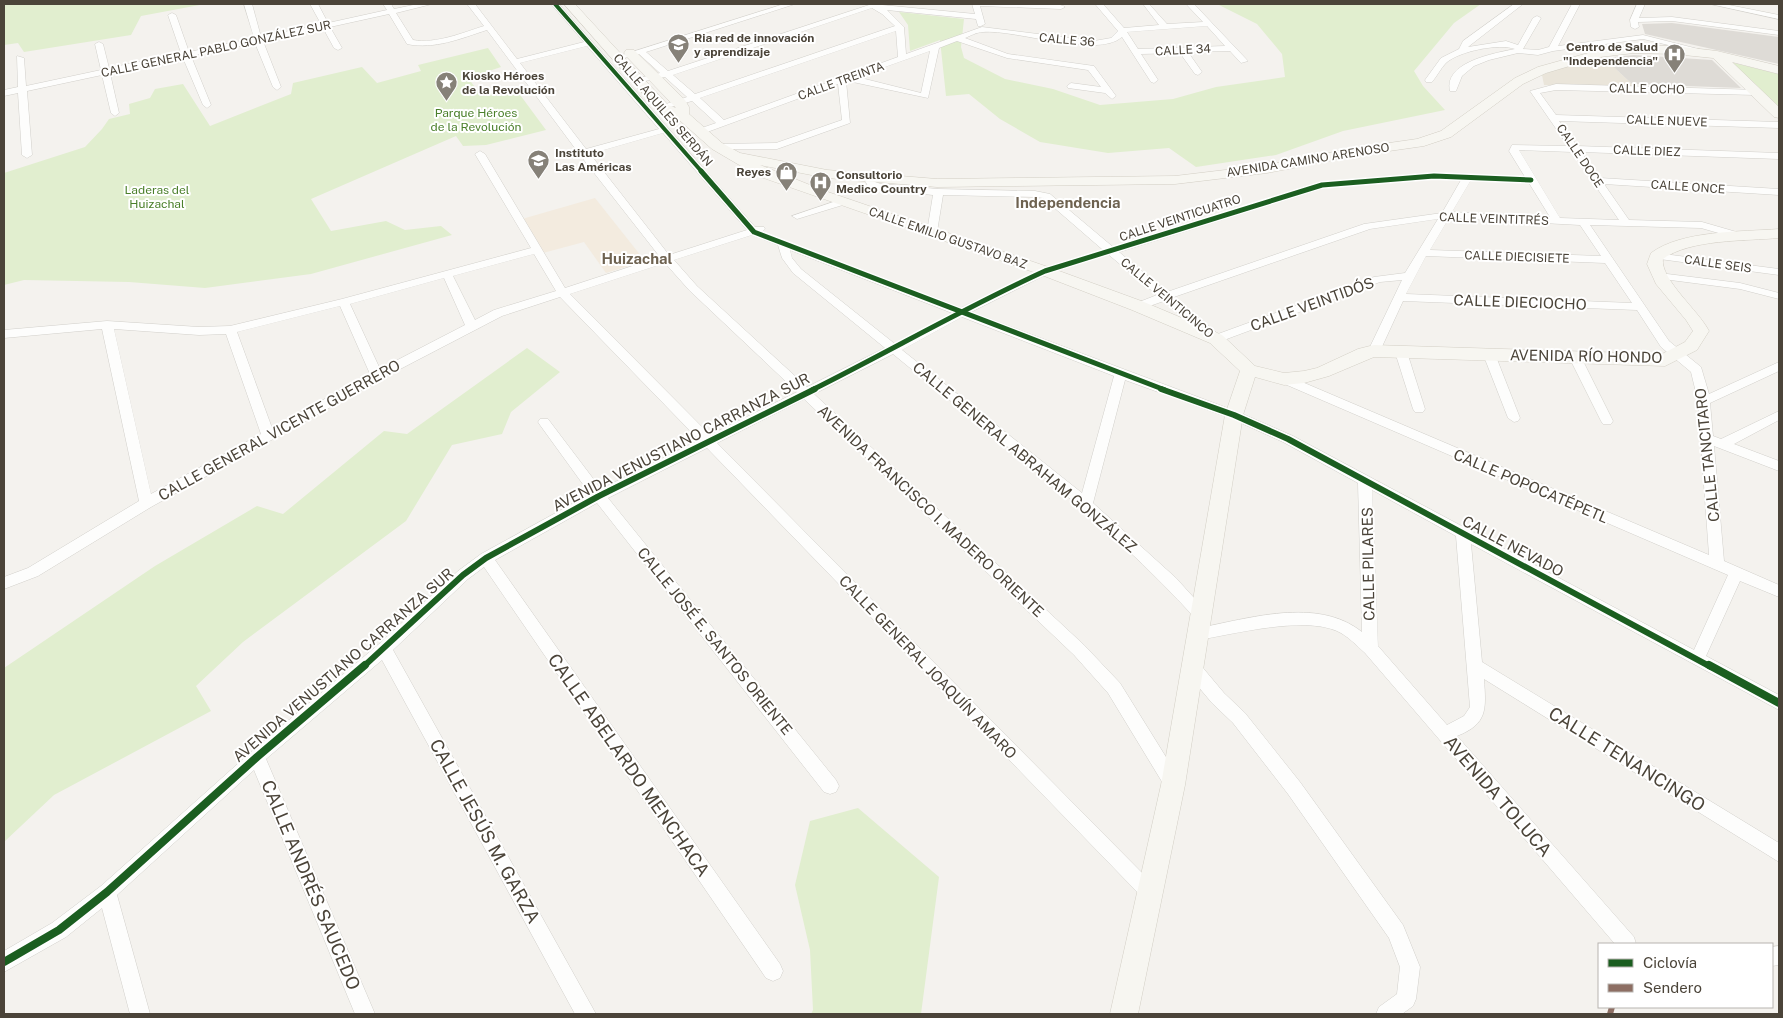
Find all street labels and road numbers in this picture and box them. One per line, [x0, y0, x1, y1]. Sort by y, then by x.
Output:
street label: CALLE GENERAL PABLO GONZÁLEZ SUR [100, 18, 332, 80]
street label: CALLE 36 [1039, 31, 1095, 49]
street label: CALLE 34 [1155, 42, 1212, 58]
street label: CALLE AQUILES SERDÁN [610, 51, 716, 169]
street label: CALLE TREINTA [796, 59, 886, 103]
street label: CALLE OCHO [1609, 81, 1685, 97]
street label: CALLE NUEVE [1626, 113, 1708, 129]
street label: CALLE DOCE [1554, 122, 1606, 190]
street label: AVENIDA CAMINO ARENOSO [1226, 140, 1391, 180]
street label: CALLE DIEZ [1613, 143, 1681, 159]
street label: CALLE ONCE [1650, 177, 1726, 197]
street label: CALLE VEINTICUATRO [1118, 192, 1243, 244]
street label: CALLE EMILIO GUSTAVO BAZ [867, 204, 1029, 272]
street label: CALLE VEINTITRÉS [1439, 210, 1549, 228]
street label: CALLE DIECISIETE [1464, 248, 1570, 266]
street label: CALLE SEIS [1683, 252, 1753, 276]
street label: CALLE VEINTICINCO [1118, 255, 1216, 341]
street label: CALLE VEINTIDÓS [1248, 273, 1376, 334]
street label: CALLE DIECIOCHO [1453, 291, 1587, 313]
street label: AVENIDA RÍO HONDO [1510, 346, 1662, 366]
street label: CALLE GENERAL VICENTE GUERRERO [155, 356, 403, 504]
street label: CALLE GENERAL ABRAHAM GONZÁLEZ [910, 358, 1140, 556]
street label: AVENIDA VENUSTIANO CARRANZA SUR [550, 369, 812, 515]
street label: CALLE TANCITARO [1692, 387, 1722, 523]
street label: AVENIDA FRANCISCO I. MADERO ORIENTE [815, 402, 1047, 620]
street label: CALLE POPOCATÉPETL [1451, 446, 1611, 526]
street label: CALLE PILARES [1359, 507, 1377, 621]
street label: CALLE NEVADO [1459, 512, 1567, 580]
street label: CALLE JOSÉ E. SANTOS ORIENTE [634, 544, 796, 738]
street label: AVENIDA VENUSTIANO CARRANZA SUR [229, 565, 457, 765]
street label: CALLE GENERAL JOAQUÍN AMARO [836, 572, 1020, 762]
street label: CALLE ABELARDO MENCHACA [544, 650, 714, 881]
street label: CALLE TENANCINGO [1545, 702, 1709, 816]
street label: AVENIDA TOLUCA [1440, 731, 1556, 861]
street label: CALLE JESÚS M. GARZA [426, 735, 545, 927]
street label: CALLE ANDRÉS SAUCEDO [257, 777, 366, 993]

